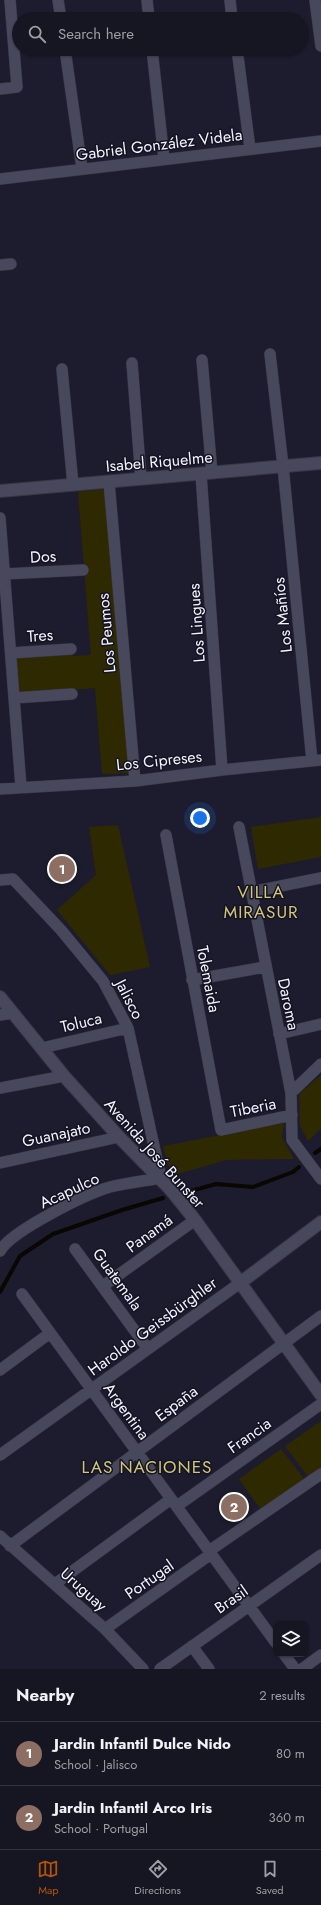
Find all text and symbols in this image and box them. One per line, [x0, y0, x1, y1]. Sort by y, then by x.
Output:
search box [12, 12, 309, 56]
icon: search [26, 23, 48, 45]
text: Search here [58, 23, 134, 45]
street label: Gabriel González Videla [75, 123, 244, 166]
street label: Isabel Riquelme [105, 445, 213, 478]
street label: Dos [29, 544, 57, 569]
street label: Los Mañíos [267, 576, 298, 654]
street label: Los Lingues [182, 583, 211, 663]
street label: Los Peumos [92, 592, 121, 674]
street label: Tres [26, 623, 54, 648]
street label: Los Cipreses [115, 745, 203, 776]
your location [190, 808, 210, 828]
pin: 1 [49, 854, 75, 884]
district label: VILLA MIRASUR [223, 880, 299, 924]
street label: Tolemaida [191, 944, 226, 1014]
street label: Jalisco [109, 973, 149, 1023]
street label: Daroma [272, 976, 305, 1032]
street label: Toluca [58, 1007, 104, 1038]
street label: Tiberia [228, 1092, 278, 1123]
street label: Avenida José Bunster [99, 1093, 211, 1214]
street label: Guanajato [20, 1116, 92, 1153]
street label: Acapulco [36, 1167, 103, 1214]
street label: Panamá [121, 1209, 177, 1258]
street label: Guatemala [87, 1243, 148, 1315]
street label: Haroldo Geissbürghler [83, 1271, 222, 1381]
street label: Argentina [98, 1378, 155, 1445]
street label: España [150, 1380, 202, 1427]
street label: Francia [223, 1412, 276, 1459]
district label: LAS NACIONES [82, 1455, 212, 1479]
pin: 2 [221, 1492, 247, 1522]
street label: Portugal [120, 1554, 179, 1605]
street label: Uruguay [55, 1562, 113, 1617]
street label: Brasil [210, 1580, 253, 1619]
map controls [273, 1621, 309, 1657]
button: layers [273, 1621, 309, 1657]
text: Nearby [16, 1683, 74, 1707]
text: 2 results [259, 1686, 305, 1705]
text: Jardin Infantil Dulce Nido [54, 1733, 231, 1755]
text: 1 [26, 1744, 32, 1763]
text: 80 m [276, 1744, 305, 1763]
text: School · Jalisco [54, 1755, 137, 1774]
text: Jardin Infantil Arco Iris [54, 1797, 212, 1819]
text: 2 [25, 1808, 33, 1827]
text: 360 m [269, 1808, 305, 1827]
text: School · Portugal [54, 1819, 148, 1838]
tab: Map [37, 1858, 59, 1898]
tab: Directions [134, 1858, 181, 1898]
tab: Saved [256, 1858, 284, 1898]

